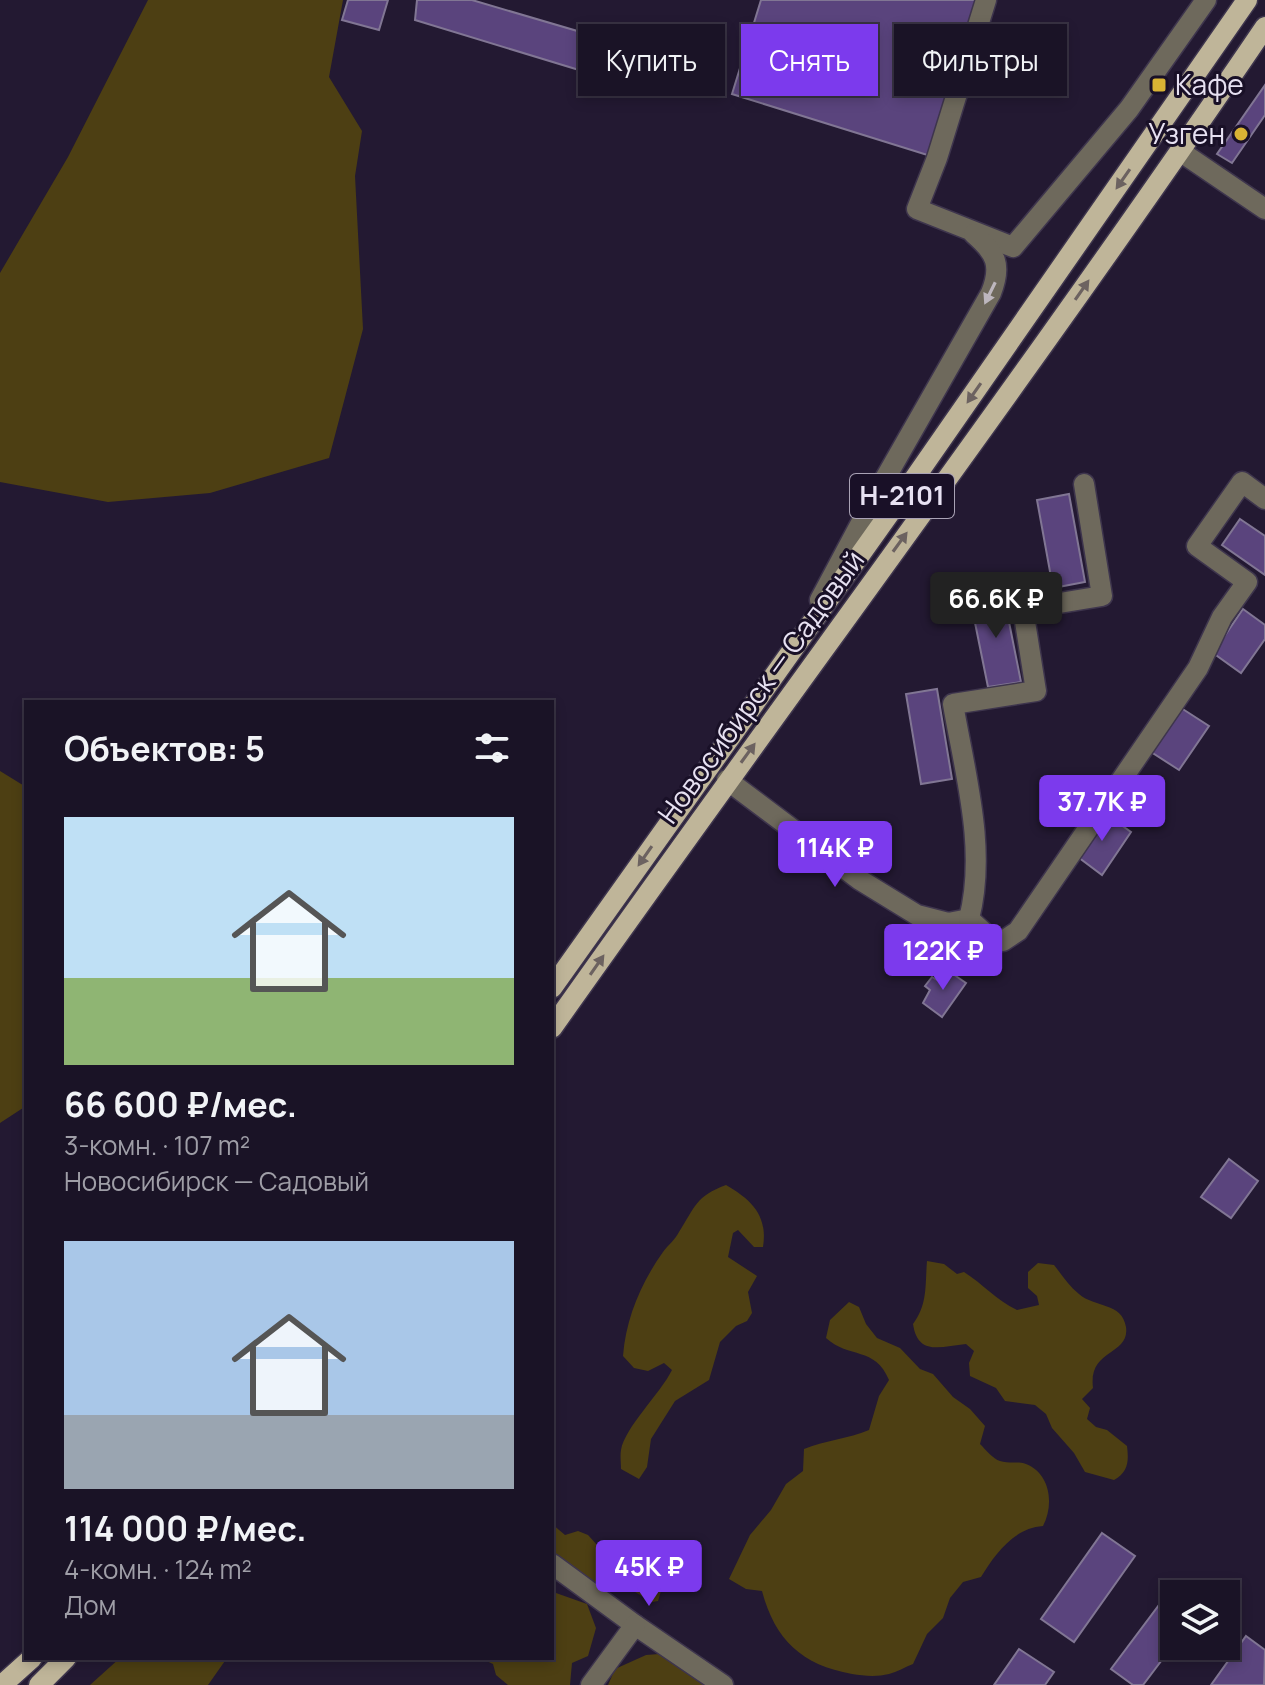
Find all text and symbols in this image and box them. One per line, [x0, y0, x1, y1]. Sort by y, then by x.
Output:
chip: Купить [578, 24, 725, 96]
chip: Снять [741, 24, 878, 96]
chip: Фильтры [894, 24, 1067, 96]
place label: Кафе [1175, 65, 1244, 103]
marker: Кафе [1150, 76, 1168, 94]
place label: Узген [1148, 114, 1225, 152]
marker: Узген [1232, 125, 1250, 143]
one-way arrow [1116, 169, 1131, 190]
one-way arrow [1074, 279, 1089, 300]
one-way arrow [983, 282, 996, 305]
one-way arrow [967, 382, 983, 403]
road number: Н-2101 [850, 474, 954, 518]
one-way arrow [892, 532, 908, 552]
street label: Новосибирск — Садовый [648, 542, 872, 830]
pin: 66.6K ₽ [922, 572, 1070, 640]
text: 66.6K ₽ [948, 580, 1044, 616]
text: Объектов: 5 [64, 725, 265, 771]
icon: filters [470, 726, 514, 770]
one-way arrow [739, 742, 755, 763]
pin: 37.7K ₽ [1028, 775, 1176, 843]
text: 37.7K ₽ [1057, 783, 1147, 819]
pin: 114K ₽ [770, 821, 900, 889]
text: 114K ₽ [796, 829, 874, 865]
one-way arrow [638, 845, 654, 866]
icon: home [217, 869, 361, 1013]
pin: 122K ₽ [878, 924, 1008, 992]
text: 122K ₽ [902, 932, 984, 968]
one-way arrow [589, 954, 604, 975]
text: 66 600 ₽/мес. [64, 1081, 297, 1127]
text: 3-комн. · 107 m² [64, 1127, 250, 1163]
text: Новосибирск — Садовый [64, 1163, 369, 1199]
icon: home [217, 1293, 361, 1437]
text: 114 000 ₽/мес. [64, 1505, 306, 1551]
pin: 45K ₽ [593, 1540, 705, 1608]
text: 45K ₽ [614, 1548, 684, 1584]
text: 4-комн. · 124 m² [64, 1551, 252, 1587]
map controls [1160, 1580, 1240, 1660]
button: layers [1160, 1580, 1240, 1660]
text: Дом [64, 1587, 117, 1623]

